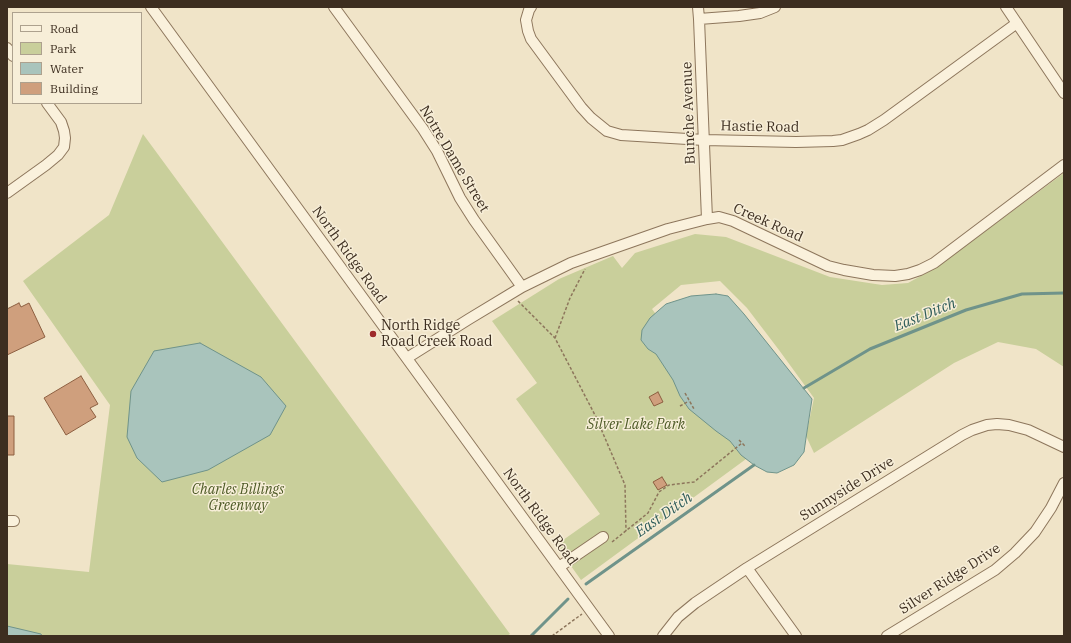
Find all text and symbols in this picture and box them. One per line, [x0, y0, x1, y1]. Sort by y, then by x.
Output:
legend [12, 12, 142, 104]
text: Road [50, 21, 79, 36]
text: Park [50, 41, 76, 56]
text: Water [50, 61, 83, 76]
street label: Bunche Avenue [679, 61, 699, 165]
text: Building [50, 81, 98, 96]
street label: Notre Dame Street [415, 103, 493, 215]
street label: Hastie Road [720, 118, 800, 136]
street label: Creek Road [730, 200, 806, 246]
street label: North Ridge Road [308, 203, 390, 307]
water label: East Ditch [891, 294, 959, 336]
place label: North Ridge Road Creek Road [381, 318, 493, 350]
marker: North Ridge Road Creek Road [368, 329, 378, 339]
park label: Silver Lake Park [587, 417, 685, 433]
street label: Sunnyside Drive [797, 453, 897, 525]
street label: North Ridge Road [499, 465, 581, 569]
park label: Charles Billings Greenway [192, 482, 284, 514]
water label: East Ditch [632, 489, 696, 541]
street label: Silver Ridge Drive [896, 540, 1004, 618]

